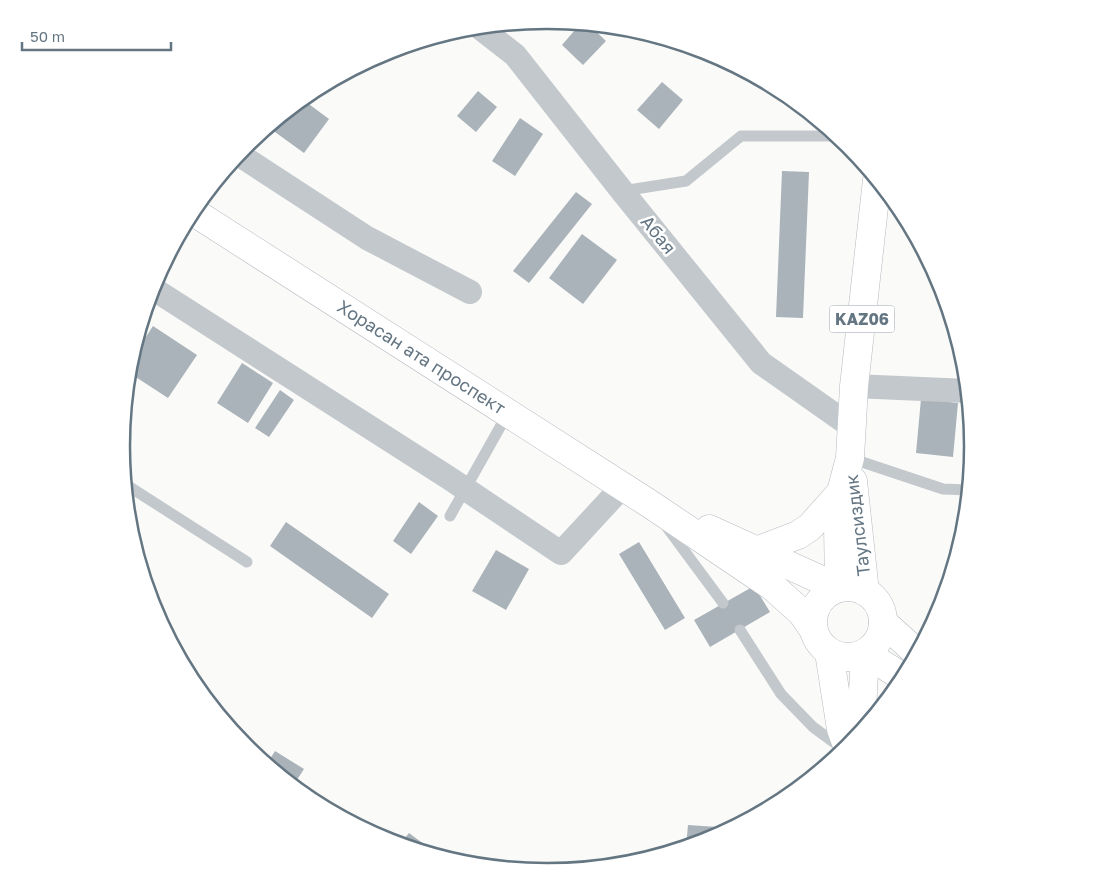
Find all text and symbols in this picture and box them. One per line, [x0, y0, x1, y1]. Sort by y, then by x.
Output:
scale bar [22, 20, 171, 52]
text: 50 m [30, 27, 65, 45]
street label: Абая [637, 211, 681, 258]
street label: Хорасан ата проспект [334, 295, 510, 419]
road number: KAZ06 [830, 306, 894, 332]
street label: Таулсиздик [840, 473, 874, 577]

